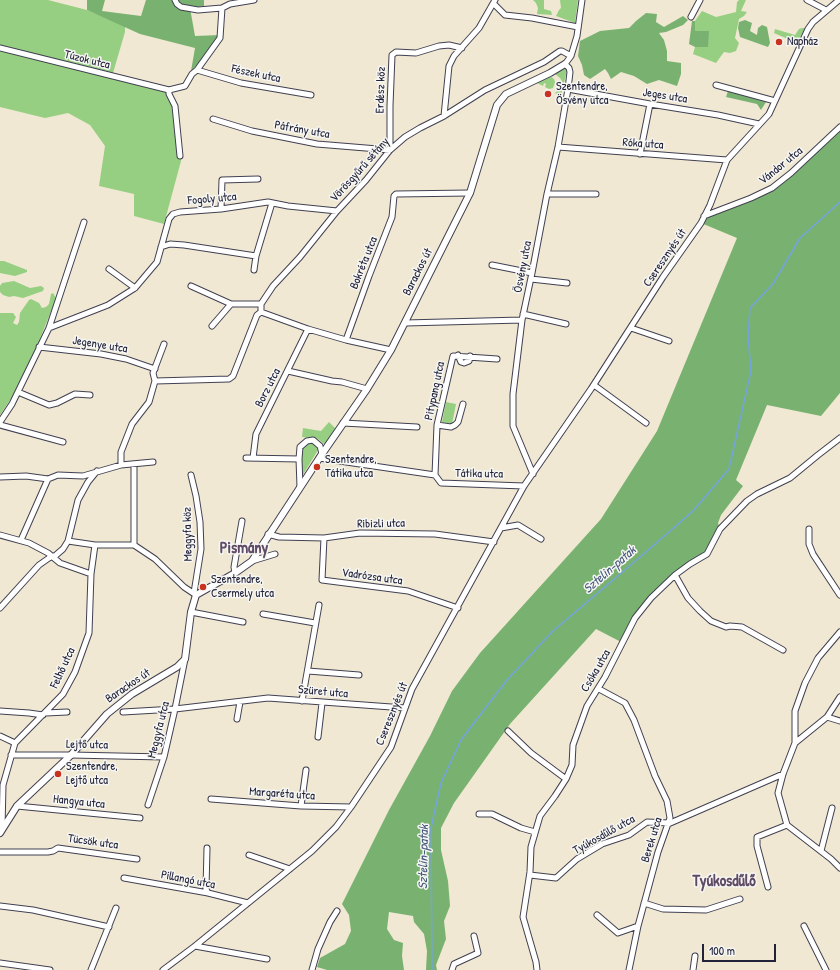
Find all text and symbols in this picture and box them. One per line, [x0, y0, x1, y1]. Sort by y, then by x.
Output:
place label: Napház [787, 35, 818, 49]
marker: Napház [774, 37, 784, 47]
street label: Túzok utca [63, 47, 111, 73]
street label: Fészek utca [230, 62, 282, 86]
street label: Erdész köz [373, 66, 389, 114]
place label: Szentendre, Ösvény utca [556, 80, 608, 108]
street label: Jeges utca [642, 85, 688, 107]
marker: Szentendre, Ösvény utca [543, 89, 553, 99]
street label: Páfrány utca [273, 118, 331, 142]
street label: Vörösgyűrű sétány [327, 135, 393, 205]
street label: Róka utca [622, 135, 664, 153]
street label: Vándor utca [756, 144, 806, 188]
street label: Fogoly utca [187, 190, 237, 208]
street label: Cseresznyés út [640, 226, 690, 290]
street label: Bokréta utca [347, 235, 381, 291]
street label: Ösvény utca [511, 240, 535, 294]
street label: Barackos út [400, 246, 436, 298]
street label: Jegenye utca [71, 334, 129, 356]
street label: Pitypang utca [422, 360, 448, 422]
street label: Borz utca [252, 366, 284, 410]
place label: Szentendre, Tátika utca [325, 453, 377, 481]
marker: Szentendre, Tátika utca [312, 462, 322, 472]
street label: Tátika utca [455, 466, 503, 482]
street label: Meggyfa köz [180, 507, 196, 561]
street label: Ribizli utca [357, 516, 405, 532]
district label: Pismány [220, 539, 268, 559]
water label: Sztelin-patak [581, 543, 639, 597]
street label: Vadrózsa utca [341, 566, 403, 588]
place label: Szentendre, Csermely utca [211, 573, 274, 601]
marker: Szentendre, Csermely utca [198, 582, 208, 592]
street label: Felhő utca [47, 645, 79, 691]
street label: Csóka utca [578, 647, 614, 695]
street label: Barackos út [103, 666, 153, 706]
street label: Cseresznyés út [373, 680, 411, 748]
street label: Szüret utca [297, 683, 349, 701]
street label: Meggyfa utca [145, 700, 173, 760]
street label: Lejtő utca [66, 737, 108, 753]
place label: Szentendre, Lejtő utca [66, 760, 118, 788]
marker: Szentendre, Lejtő utca [53, 769, 63, 779]
street label: Margaréta utca [249, 785, 315, 803]
street label: Hangya utca [52, 792, 106, 812]
street label: Tyúkosdűlő utca [571, 812, 637, 858]
street label: Berek utca [638, 816, 666, 864]
water label: Sztelin-patak [416, 825, 432, 889]
street label: Tücsök utca [67, 831, 119, 853]
street label: Pillangó utca [160, 868, 216, 892]
district label: Tyúkosdűlő [692, 872, 756, 892]
scale bar [704, 936, 778, 962]
text: 100 m [709, 942, 735, 959]

